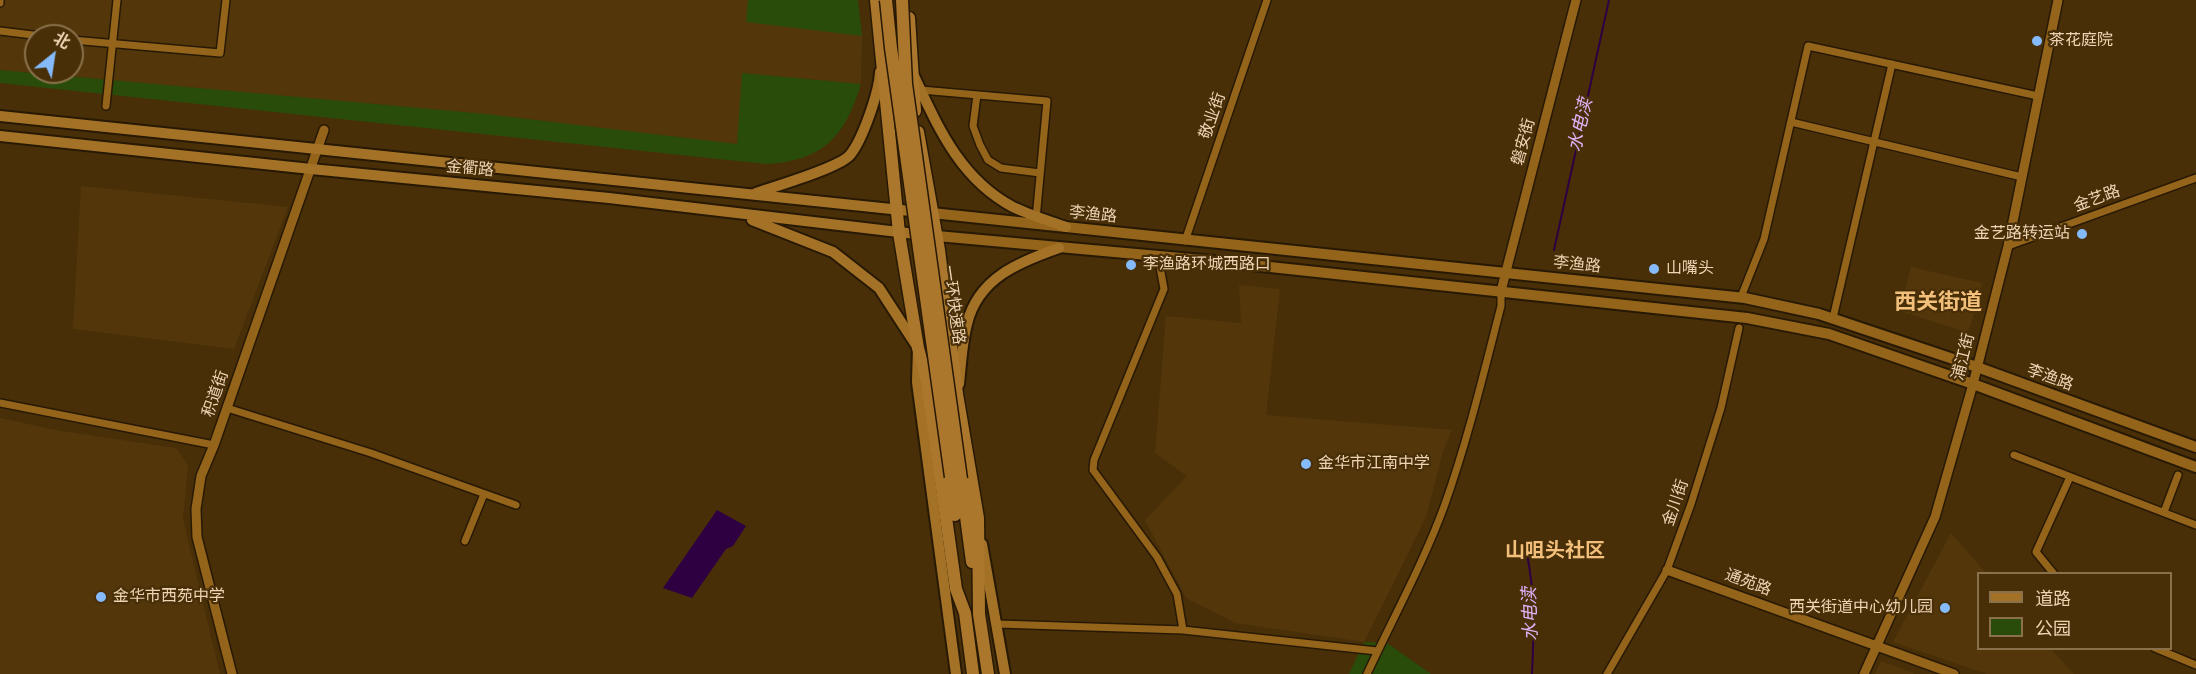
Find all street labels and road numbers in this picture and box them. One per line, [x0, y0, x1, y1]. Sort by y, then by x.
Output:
street label: 敬业街 [1196, 90, 1230, 142]
street label: 磐安街 [1509, 116, 1539, 168]
street label: 金衢路 [445, 157, 495, 181]
street label: 金艺路 [2071, 182, 2123, 216]
street label: 李渔路 [1068, 203, 1118, 227]
street label: 李渔路 [1552, 253, 1602, 277]
street label: 一环快速路 [938, 264, 968, 346]
street label: 浦江街 [1949, 331, 1979, 383]
street label: 李渔路 [2024, 361, 2076, 395]
street label: 积道街 [199, 368, 233, 420]
street label: 金川街 [1659, 477, 1693, 529]
street label: 通苑路 [1722, 566, 1774, 600]

